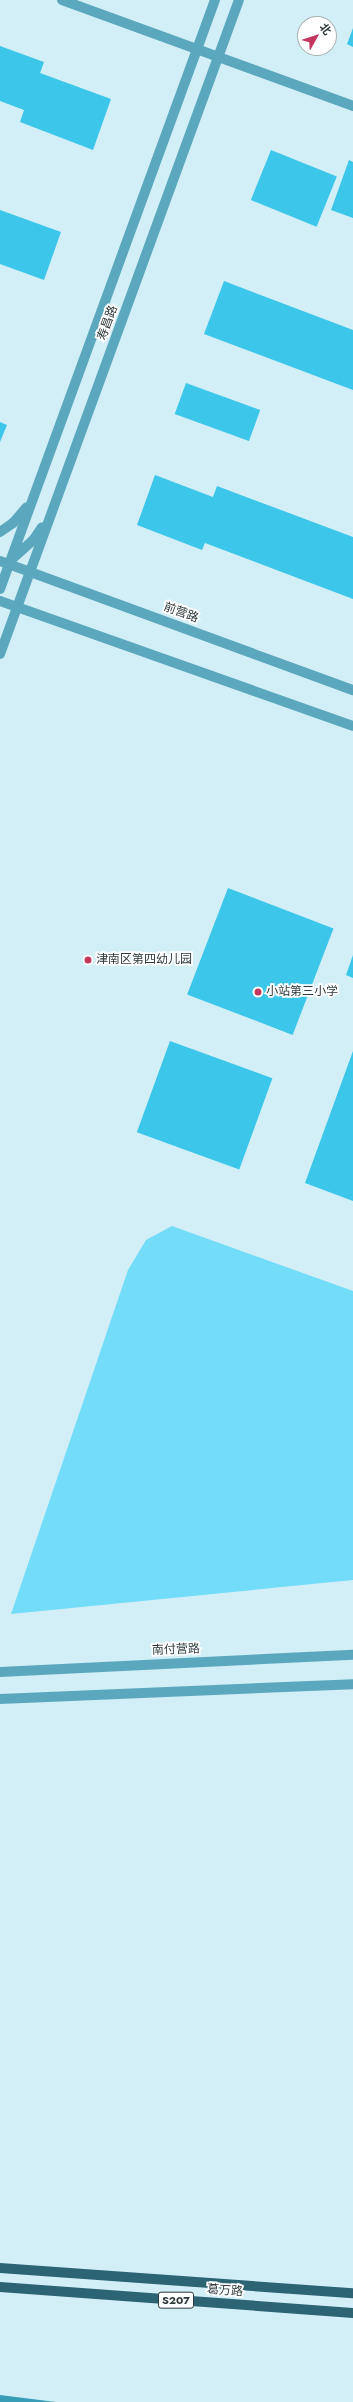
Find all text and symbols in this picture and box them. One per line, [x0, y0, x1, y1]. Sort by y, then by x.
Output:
north arrow [297, 16, 337, 56]
text: 北 [316, 20, 335, 38]
street label: 寿昌路 [95, 304, 121, 342]
street label: 前营路 [162, 600, 200, 626]
place label: 津南区第四幼儿园 [96, 953, 192, 967]
marker: 津南区第四幼儿园 [83, 955, 93, 965]
place label: 小站第三小学 [266, 985, 338, 999]
marker: 小站第三小学 [253, 987, 263, 997]
street label: 南付营路 [152, 1642, 200, 1658]
street label: 葛万路 [207, 2283, 243, 2299]
road number: S207 [157, 2291, 195, 2309]

